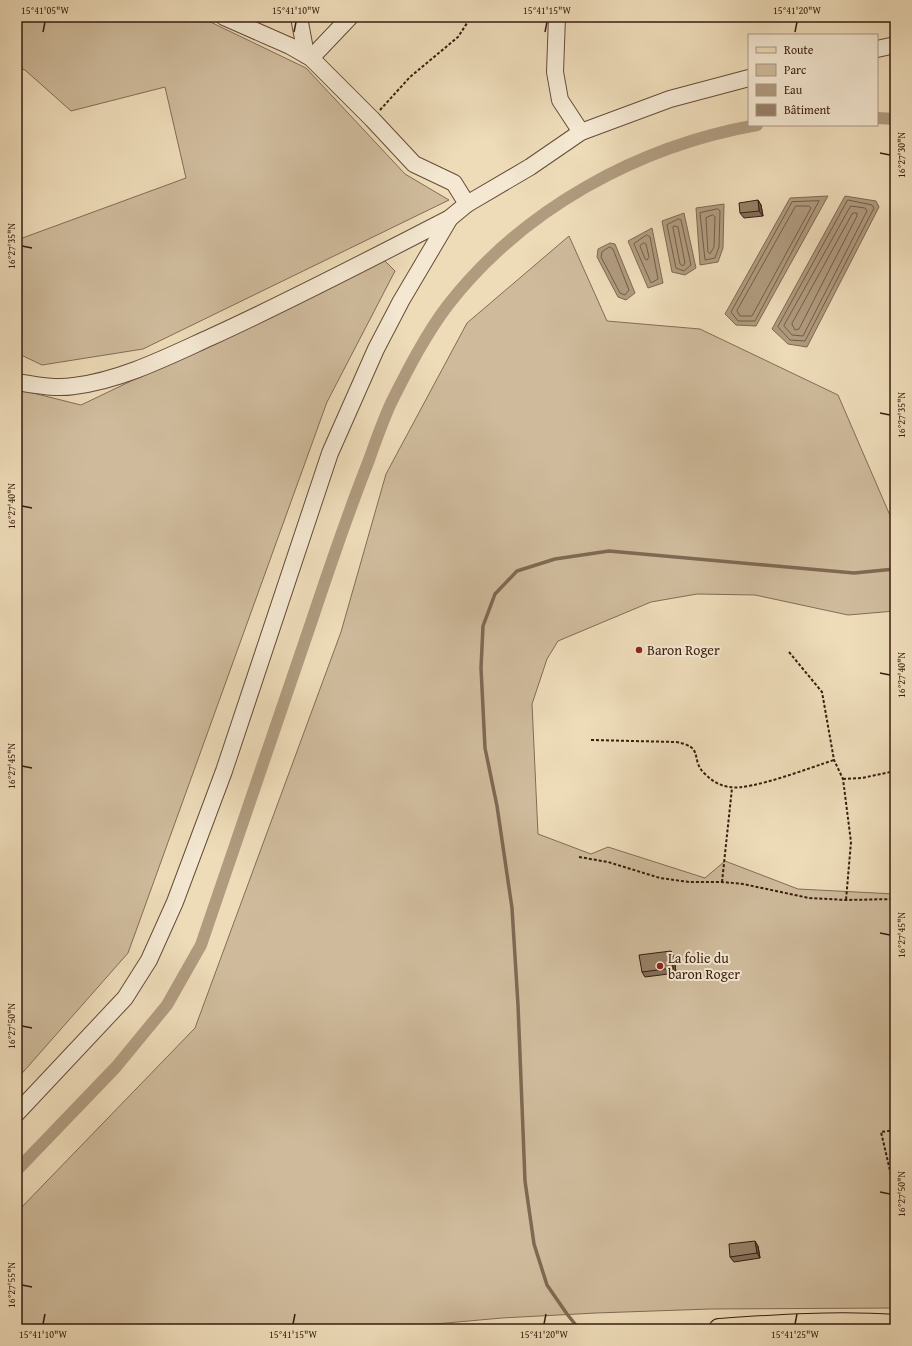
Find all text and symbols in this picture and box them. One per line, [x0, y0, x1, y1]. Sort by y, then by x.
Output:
text: 15°41'05"W [21, 3, 69, 18]
text: 15°41'10"W [272, 3, 320, 18]
text: 15°41'15"W [523, 3, 571, 18]
text: 15°41'20"W [773, 3, 821, 18]
legend [748, 34, 878, 126]
text: Route [784, 41, 814, 58]
text: Parc [784, 61, 807, 78]
text: Eau [784, 81, 803, 98]
text: Bâtiment [784, 101, 831, 118]
text: 16°27'30"N [894, 132, 909, 178]
text: 16°27'35"N [4, 223, 19, 269]
text: 16°27'35"N [894, 392, 909, 438]
text: 16°27'40"N [4, 483, 19, 529]
place label: Baron Roger [647, 640, 720, 660]
marker: Baron Roger [634, 645, 644, 655]
text: 16°27'40"N [894, 652, 909, 698]
text: 16°27'45"N [4, 743, 19, 789]
text: 16°27'45"N [894, 912, 909, 958]
place label: La folie du baron Roger [668, 948, 740, 984]
marker: La folie du baron Roger [655, 961, 665, 971]
text: 16°27'50"N [4, 1003, 19, 1049]
text: 16°27'50"N [894, 1171, 909, 1217]
text: 16°27'55"N [4, 1262, 19, 1308]
text: 15°41'10"W [19, 1327, 67, 1342]
text: 15°41'15"W [269, 1327, 317, 1342]
text: 15°41'20"W [520, 1327, 568, 1342]
text: 15°41'25"W [771, 1327, 819, 1342]

